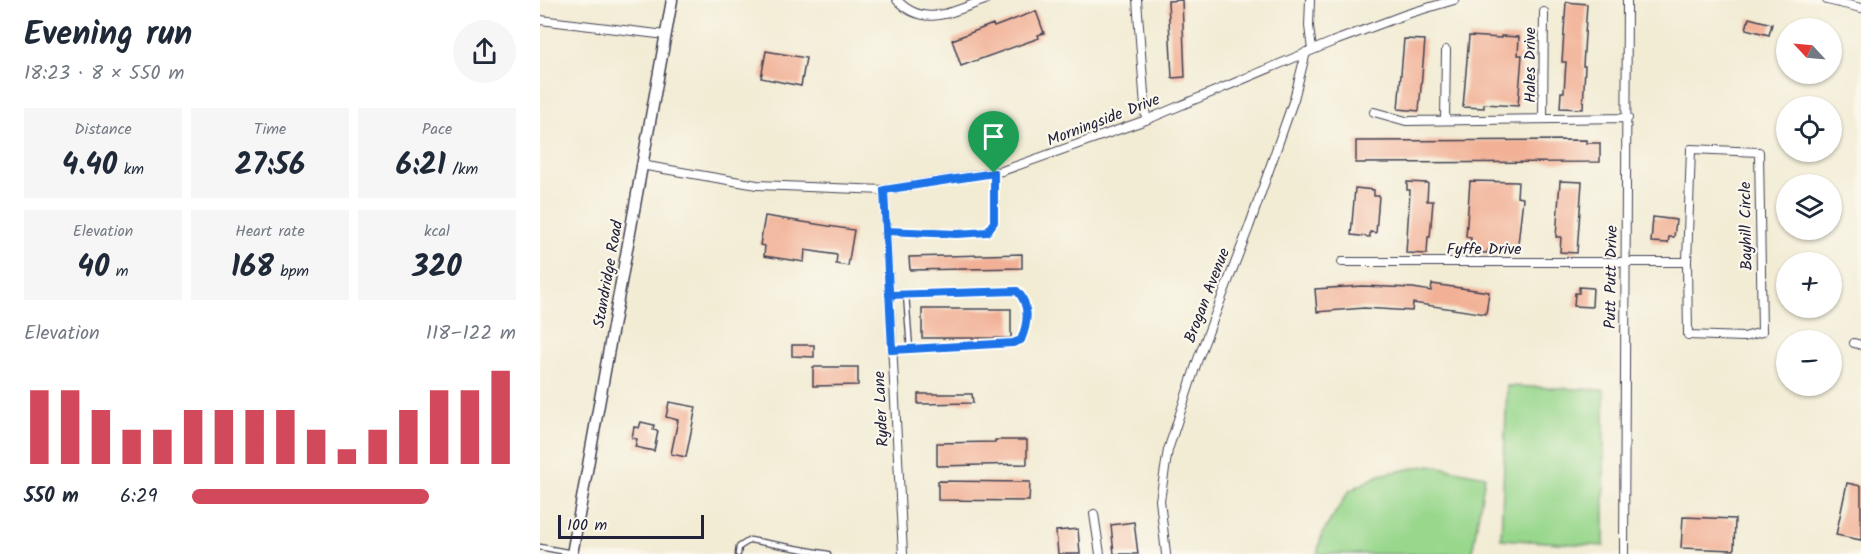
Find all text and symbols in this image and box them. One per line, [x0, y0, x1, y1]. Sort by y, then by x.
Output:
text: Evening run [24, 9, 192, 62]
north arrow [1776, 18, 1842, 84]
map controls [1776, 18, 1842, 396]
button: share [453, 20, 516, 83]
street label: Hales Drive [1518, 27, 1543, 103]
text: 18:23 · 8 × 550 m [24, 58, 184, 90]
street label: Morningside Drive [1043, 87, 1164, 153]
button: locate [1776, 96, 1842, 162]
pin [968, 111, 1019, 173]
text: Distance [74, 117, 132, 142]
text: Time [254, 117, 286, 142]
text: Pace [422, 117, 452, 142]
icon: arrive [977, 120, 1010, 153]
text: 4.40 [62, 142, 117, 190]
text: 27:56 [235, 142, 305, 190]
text: 6:21 [396, 142, 446, 190]
text: km [117, 157, 144, 182]
text: /km [446, 157, 478, 182]
button: layers [1776, 174, 1842, 240]
street label: Bayhill Circle [1733, 181, 1760, 271]
street label: Standridge Road [587, 217, 630, 330]
text: Elevation [73, 219, 133, 244]
text: Heart rate [235, 219, 305, 244]
text: kcal [424, 219, 450, 244]
street label: Putt Putt Drive [1598, 225, 1625, 329]
street label: Fyffe Drive [1447, 237, 1521, 262]
text: 40 [78, 244, 109, 292]
text: 168 [231, 244, 274, 292]
text: 320 [412, 244, 462, 292]
street label: Brogan Avenue [1178, 244, 1237, 347]
button: + [1776, 252, 1842, 318]
text: m [109, 259, 128, 284]
text: bpm [274, 259, 309, 284]
text: Elevation [24, 318, 100, 350]
text: 118–122 m [426, 318, 516, 350]
button: − [1776, 330, 1842, 396]
street label: Ryder Lane [867, 370, 896, 447]
text: 550 m [24, 481, 79, 513]
text: 6:29 [120, 481, 157, 513]
scale bar [558, 512, 704, 540]
text: 100 m [567, 513, 607, 538]

